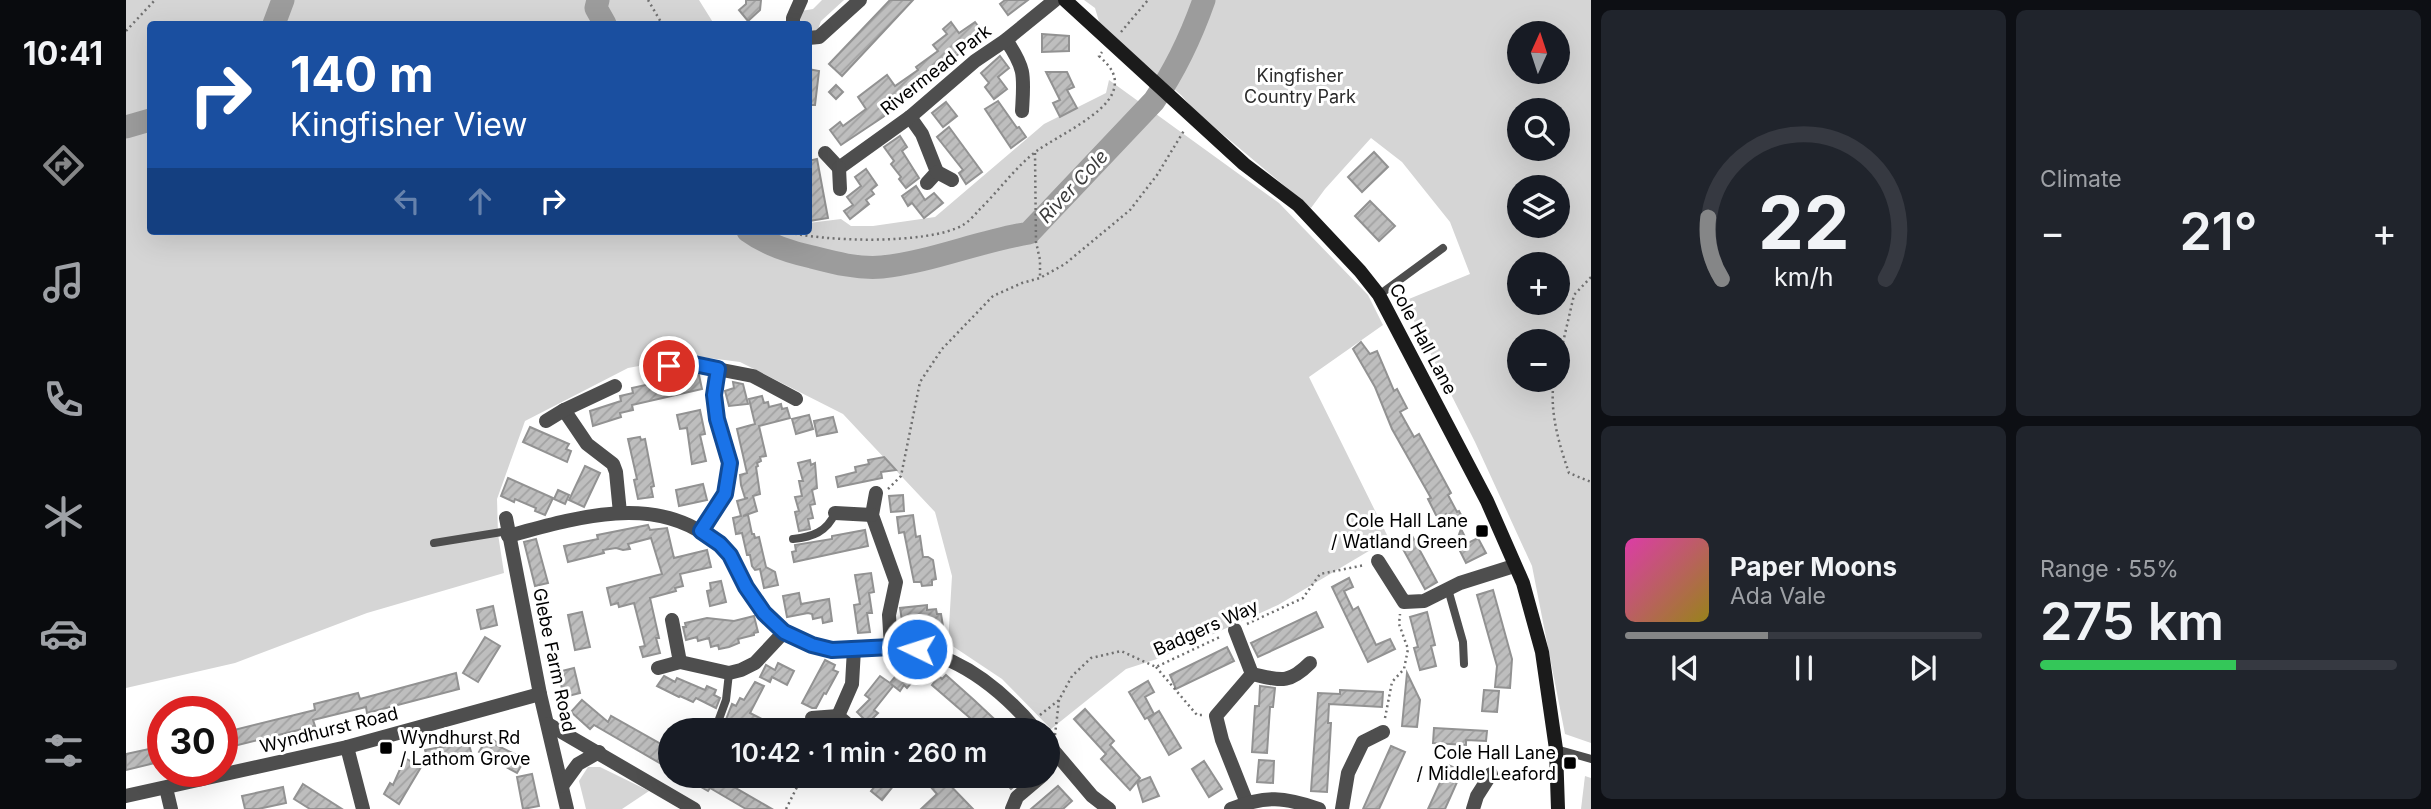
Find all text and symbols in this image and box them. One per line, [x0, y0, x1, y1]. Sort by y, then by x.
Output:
street label: Rivermead Park [876, 20, 995, 119]
north arrow [1507, 21, 1570, 84]
map controls [1507, 21, 1570, 392]
text: 10:41 [23, 34, 103, 73]
text: 140 m [290, 45, 434, 104]
icon: right [175, 49, 266, 140]
park label: Kingfisher Country Park [1244, 65, 1356, 107]
button: search [1507, 98, 1570, 161]
text: Kingfisher View [290, 105, 527, 144]
icon: directions [39, 141, 88, 190]
water label: River Cole [1034, 145, 1113, 228]
text: Climate [2040, 165, 2122, 193]
button: layers [1507, 175, 1570, 238]
text: 22 [1758, 178, 1849, 267]
icon: left [388, 182, 426, 220]
icon: ahead [461, 182, 499, 220]
icon: right [534, 182, 572, 220]
text: 21° [2179, 200, 2258, 263]
text: − [2040, 209, 2065, 255]
text: + [2372, 209, 2397, 255]
button: + [1507, 252, 1570, 315]
icon: music [39, 258, 88, 307]
text: km/h [1774, 262, 1833, 292]
street label: Cole Hall Lane [1385, 280, 1461, 398]
button: − [1507, 329, 1570, 392]
pin [639, 336, 699, 396]
icon: arrive [650, 347, 688, 385]
icon: phone [39, 375, 88, 424]
icon: climate [39, 492, 88, 541]
place label: Cole Hall Lane / Watland Green [1331, 510, 1468, 552]
marker: Cole Hall Lane / Watland Green [1474, 523, 1490, 539]
text: Paper Moons [1730, 551, 1897, 582]
text: Range · 55% [2040, 555, 2179, 583]
text: Ada Vale [1730, 582, 1826, 610]
street label: Glebe Farm Road [529, 586, 580, 734]
text: 275 km [2040, 590, 2224, 653]
street label: Badgers Way [1150, 595, 1261, 660]
icon: car [39, 609, 88, 658]
position arrow [880, 612, 954, 686]
icon: previous [1666, 649, 1704, 687]
icon: pause [1785, 649, 1823, 687]
icon: next [1904, 649, 1942, 687]
speed limit sign: 30 [147, 696, 238, 787]
street label: Wyndhurst Road [258, 702, 400, 757]
icon: filters [39, 726, 88, 775]
place label: Wyndhurst Rd / Lathom Grove [400, 727, 531, 769]
text: 10:42 · 1 min · 260 m [731, 737, 987, 768]
marker: Wyndhurst Rd / Lathom Grove [378, 740, 394, 756]
place label: Cole Hall Lane / Middle Leaford [1416, 742, 1556, 784]
marker: Cole Hall Lane / Middle Leaford [1562, 755, 1578, 771]

